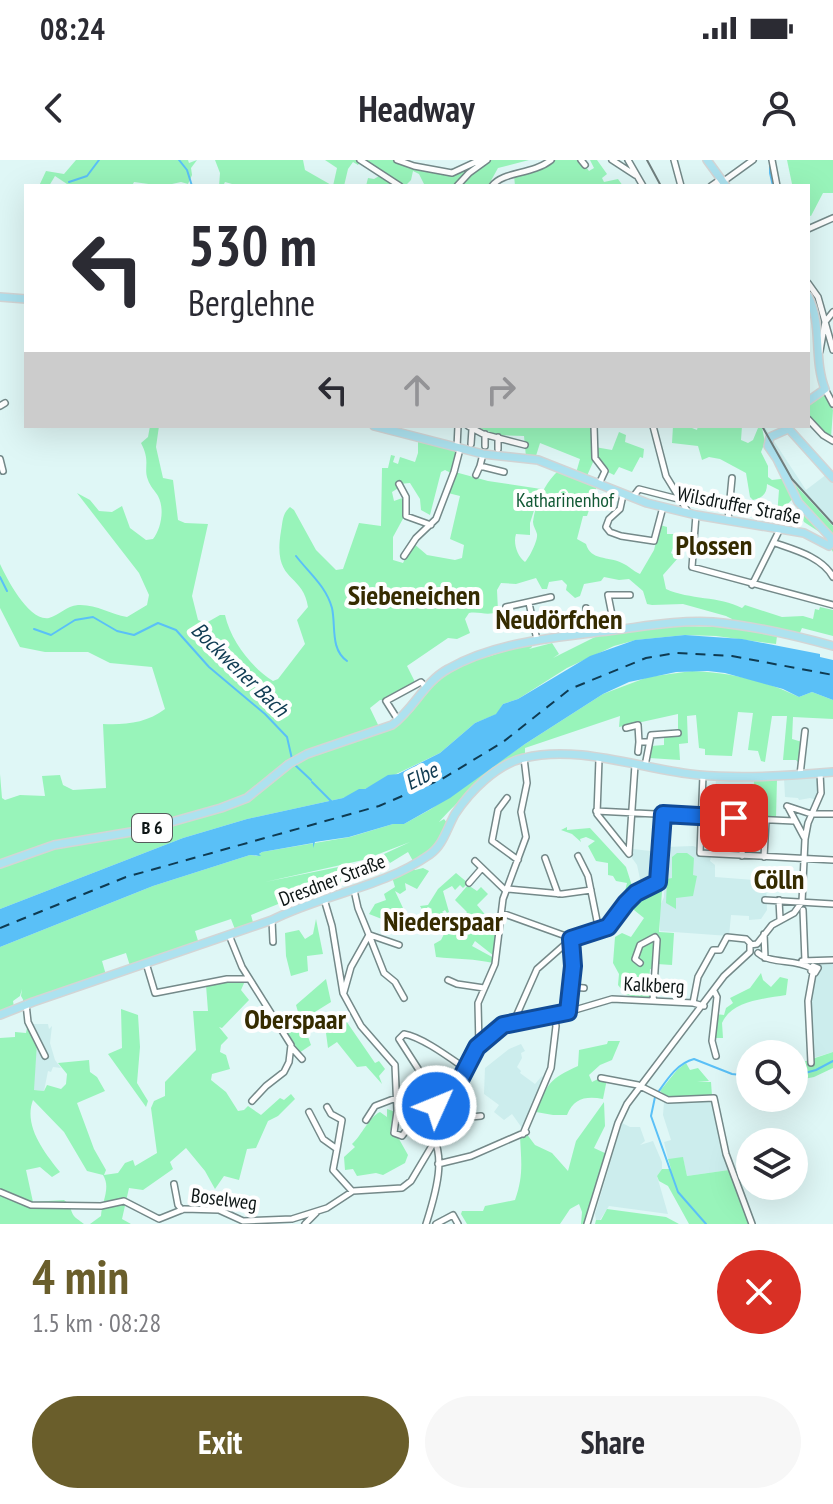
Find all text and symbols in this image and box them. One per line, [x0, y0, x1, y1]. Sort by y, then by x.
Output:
text: 08:24 [40, 9, 105, 48]
text: Headway [358, 85, 475, 132]
icon: back [32, 86, 76, 130]
icon: person [757, 86, 801, 130]
text: 530 m [188, 209, 317, 281]
icon: left [56, 216, 160, 320]
text: Berglehne [188, 279, 315, 326]
icon: left [311, 368, 355, 412]
icon: ahead [395, 368, 439, 412]
icon: right [479, 368, 523, 412]
street label: Wilsdruffer Straße [675, 480, 803, 530]
park label: Katharinenhof [516, 487, 615, 513]
district label: Plossen [676, 526, 752, 563]
district label: Siebeneichen [348, 576, 480, 613]
district label: Neudörfchen [495, 600, 623, 637]
water label: Bockwener Bach [186, 616, 295, 723]
water label: Elbe [400, 755, 444, 796]
pin [700, 784, 768, 852]
icon: arrive [712, 796, 756, 840]
road number: B 6 [132, 814, 172, 842]
street label: Dresdner Straße [275, 848, 389, 912]
district label: Cölln [754, 860, 804, 897]
district label: Niederspaar [383, 902, 504, 939]
street label: Kalkberg [623, 970, 685, 1000]
district label: Oberspaar [244, 1000, 347, 1037]
map controls [736, 1040, 808, 1200]
button: search [736, 1040, 808, 1112]
position arrow [394, 1064, 478, 1148]
button: layers [736, 1128, 808, 1200]
street label: Boselweg [190, 1182, 258, 1216]
text: 4 min [32, 1245, 129, 1307]
button: close [717, 1250, 801, 1334]
text: 1.5 km · 08:28 [32, 1306, 161, 1339]
button: Exit [32, 1396, 409, 1488]
button: Share [425, 1396, 801, 1488]

